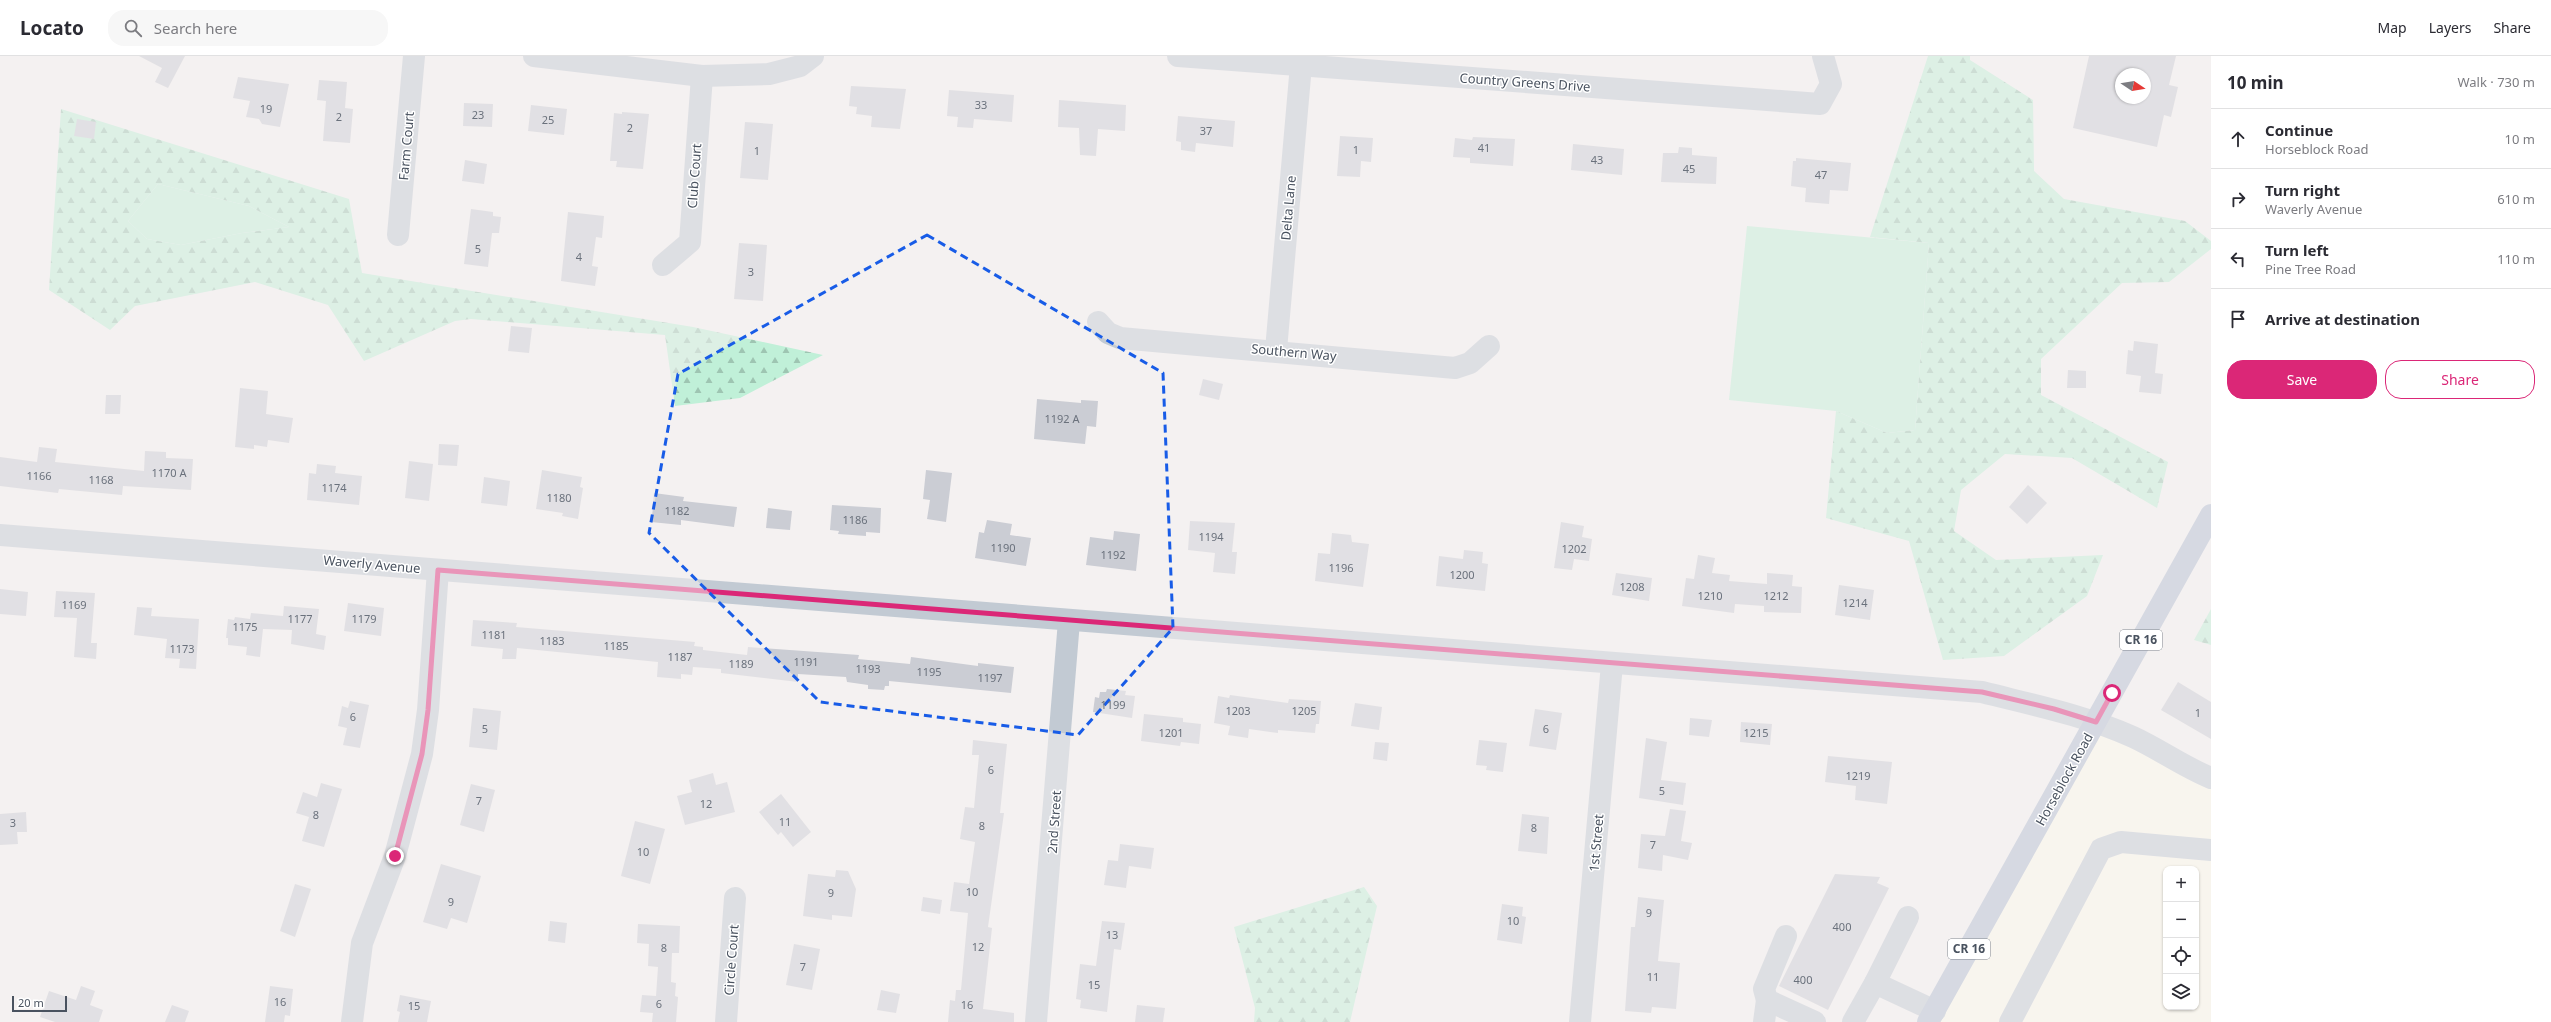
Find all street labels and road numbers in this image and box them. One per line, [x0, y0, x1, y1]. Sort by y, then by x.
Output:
street label: Country Greens Drive [1459, 68, 1591, 96]
street label: Farm Court [394, 110, 418, 181]
street label: Club Court [683, 143, 705, 209]
street label: Delta Lane [1276, 175, 1300, 241]
street label: Southern Way [1251, 339, 1338, 365]
street label: Waverly Avenue [323, 551, 421, 577]
road number: CR 16 [2120, 630, 2162, 650]
street label: Horseblock Road [2031, 729, 2097, 829]
street label: 2nd Street [1043, 790, 1065, 854]
street label: 1st Street [1585, 813, 1608, 873]
street label: Circle Court [720, 924, 742, 996]
road number: CR 16 [1948, 939, 1990, 959]

